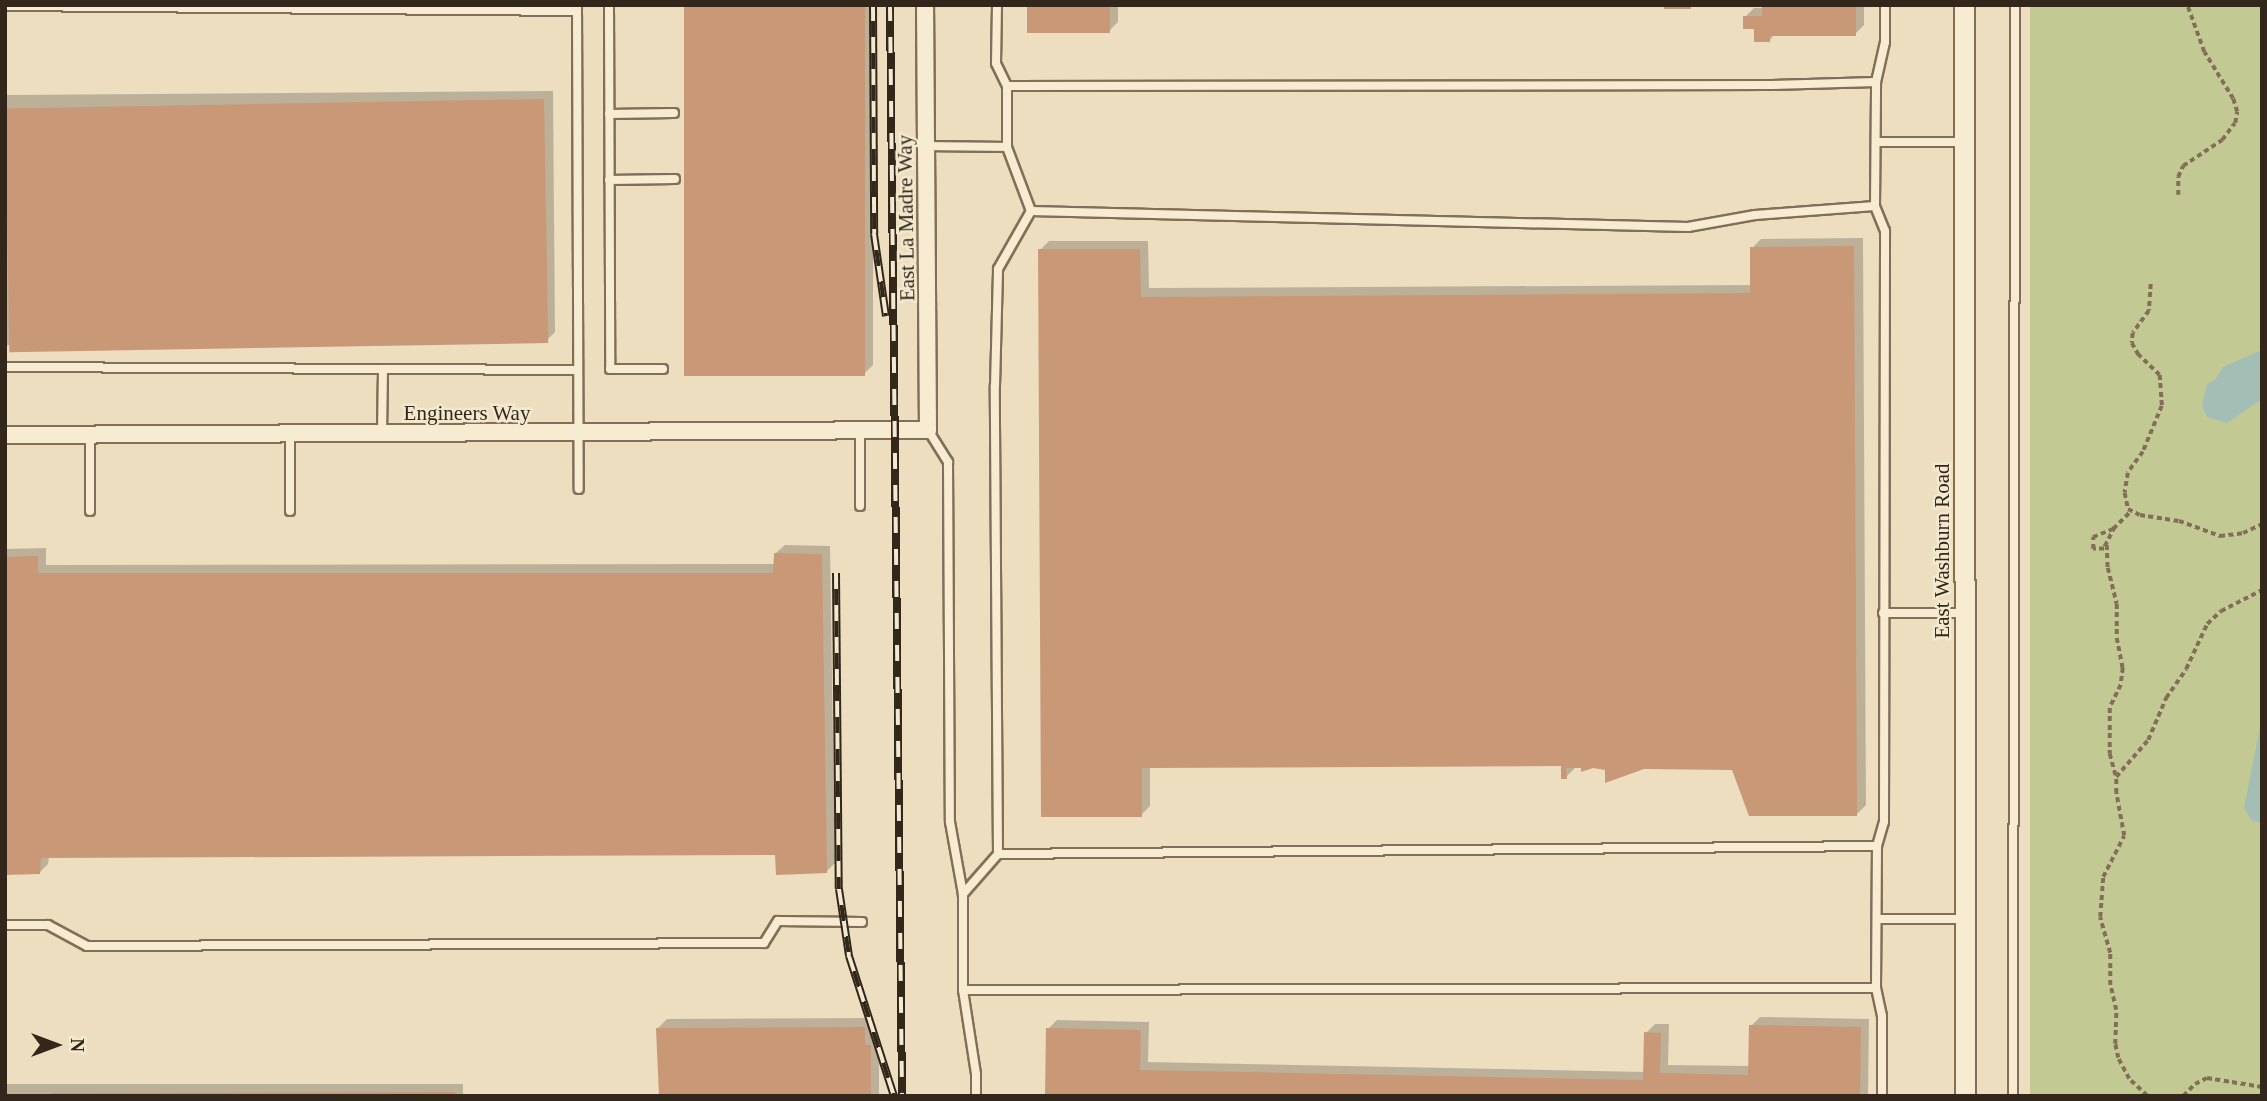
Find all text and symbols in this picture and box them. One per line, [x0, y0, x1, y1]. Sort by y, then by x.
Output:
street label: East La Madre Way [892, 134, 920, 302]
street label: Engineers Way [403, 400, 531, 426]
street label: East Washburn Road [1929, 463, 1955, 639]
north arrow [21, 1010, 91, 1080]
text: N [67, 1038, 88, 1052]

